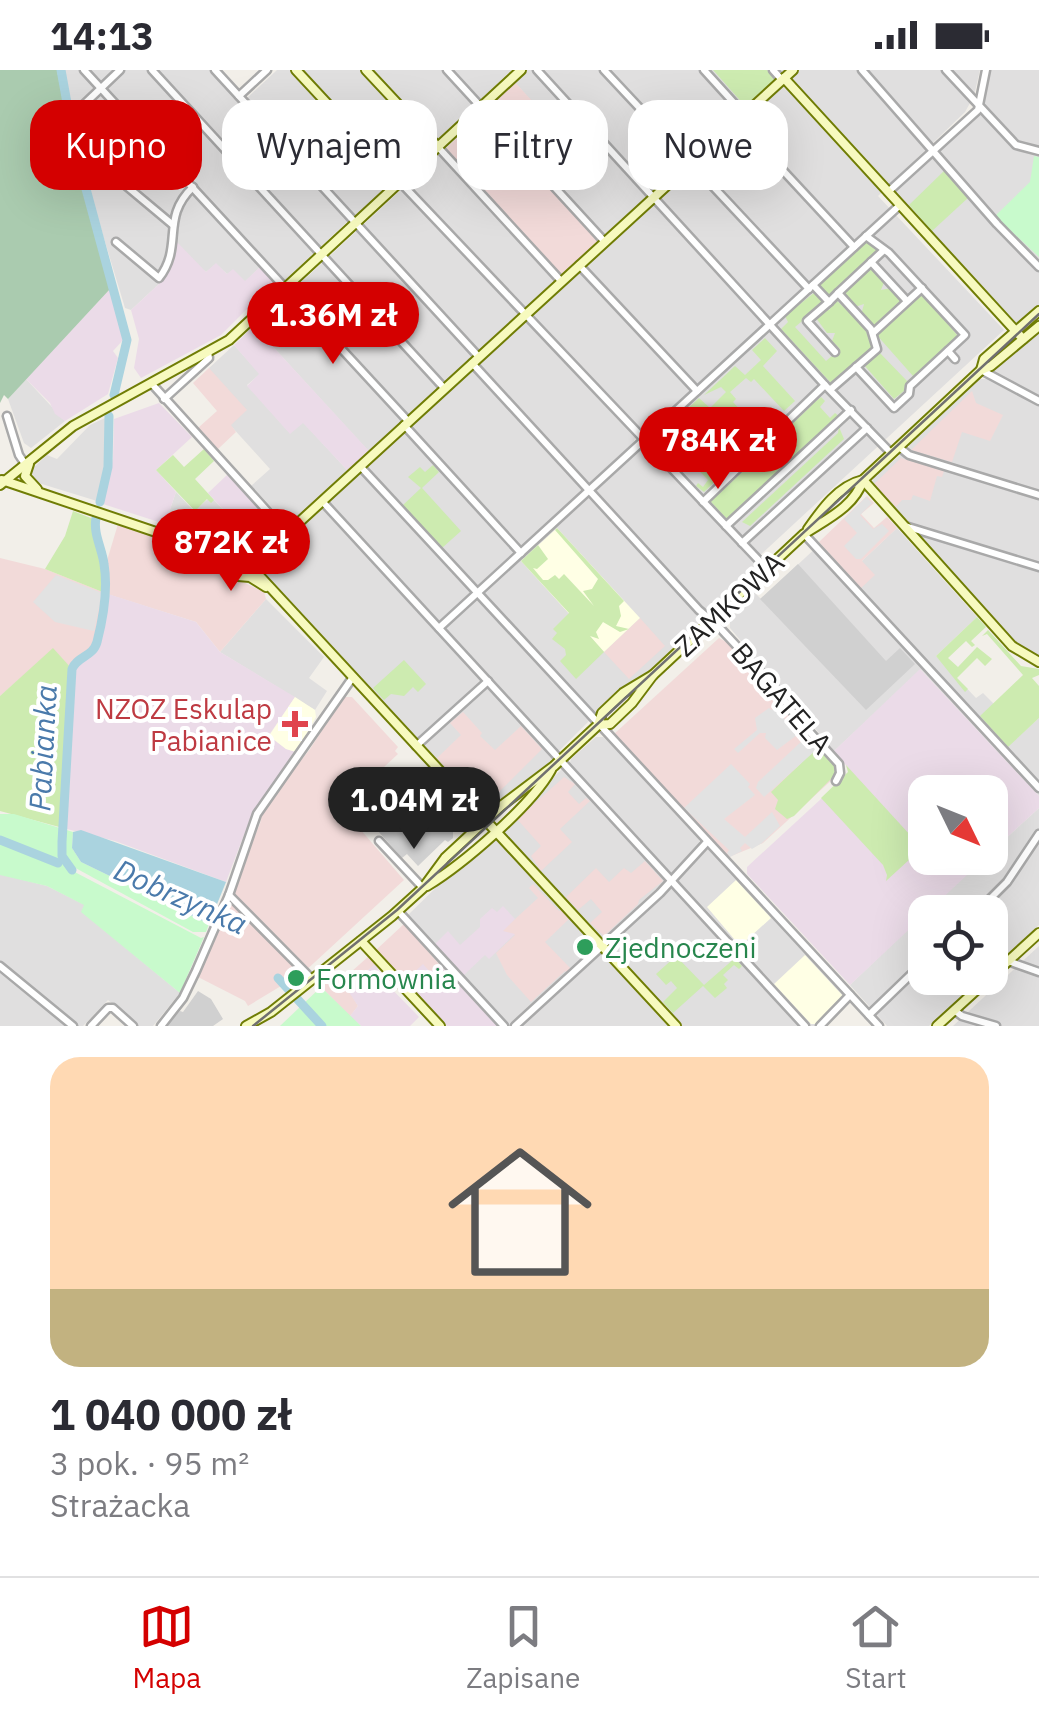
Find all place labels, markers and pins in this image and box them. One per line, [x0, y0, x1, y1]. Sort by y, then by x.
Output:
pin: 1.36M zł [230, 282, 436, 367]
pin: 784K zł [626, 407, 810, 492]
pin: 872K zł [139, 509, 323, 594]
place label: NZOZ Eskulap Pabianice [95, 690, 272, 759]
marker: NZOZ Eskulap Pabianice [282, 711, 308, 737]
pin: 1.04M zł [311, 767, 517, 852]
place label: Zjednoczeni [605, 929, 757, 966]
marker: Zjednoczeni [574, 936, 596, 958]
place label: Formownia [316, 960, 456, 997]
marker: Formownia [285, 967, 307, 989]

